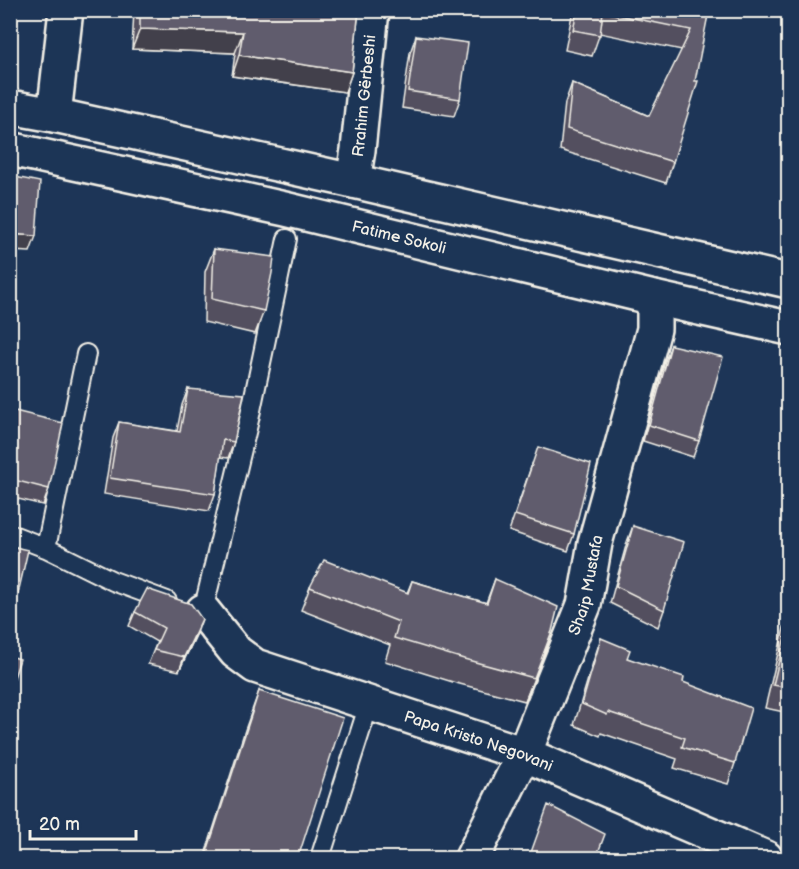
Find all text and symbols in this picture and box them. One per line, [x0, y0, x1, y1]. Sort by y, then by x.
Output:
street label: Rrahim Gërbeshi [349, 34, 380, 158]
street label: Fatime Sokoli [350, 217, 448, 259]
street label: Shaip Mustafa [565, 533, 608, 638]
street label: Papa Kristo Negovani [402, 707, 555, 776]
scale bar [30, 803, 136, 841]
text: 20 m [39, 814, 80, 835]

